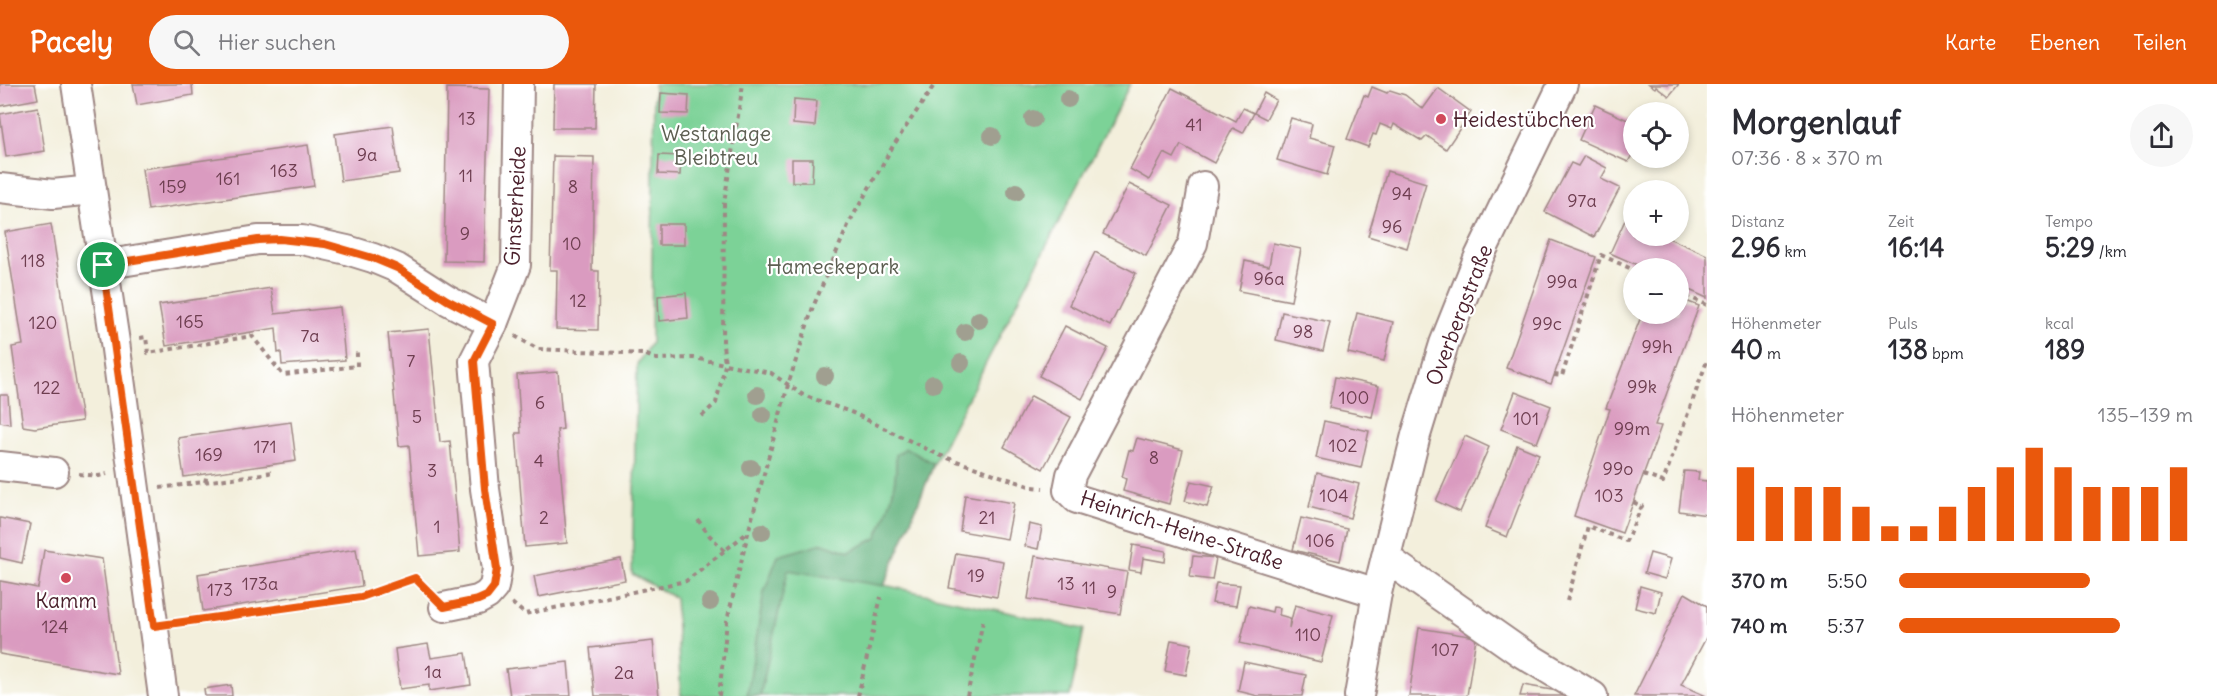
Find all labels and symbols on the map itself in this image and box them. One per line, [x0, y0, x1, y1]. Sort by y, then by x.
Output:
place label: Heidestübchen [1453, 106, 1594, 133]
house number: 13 [458, 107, 476, 130]
marker: Heidestübchen [1434, 112, 1448, 126]
house number: 41 [1185, 113, 1203, 136]
park label: Westanlage Bleibtreu [661, 120, 771, 171]
house number: 9a [357, 143, 377, 166]
street label: Ginsterheide [498, 145, 532, 267]
house number: 163 [270, 159, 298, 182]
house number: 11 [459, 164, 473, 187]
house number: 161 [216, 167, 240, 190]
house number: 159 [159, 175, 187, 198]
house number: 8 [568, 175, 578, 198]
house number: 94 [1392, 182, 1412, 205]
house number: 97a [1567, 189, 1597, 212]
house number: 96 [1382, 215, 1402, 238]
house number: 9 [460, 222, 470, 245]
house number: 10 [563, 232, 582, 255]
pin [77, 239, 128, 290]
street label: Overbergstraße [1420, 241, 1498, 389]
house number: 118 [21, 249, 45, 272]
park label: Hameckepark [767, 253, 899, 280]
house number: 96a [1253, 267, 1285, 290]
house number: 99a [1547, 270, 1577, 293]
house number: 12 [569, 289, 587, 312]
house number: 165 [176, 310, 204, 333]
house number: 120 [29, 311, 57, 334]
house number: 99c [1532, 312, 1562, 335]
house number: 98 [1293, 320, 1313, 343]
house number: 7a [300, 324, 320, 347]
house number: 99h [1641, 335, 1673, 358]
house number: 7 [407, 349, 416, 372]
house number: 99k [1627, 375, 1657, 398]
house number: 122 [34, 376, 61, 399]
house number: 100 [1339, 386, 1369, 409]
house number: 6 [535, 391, 545, 414]
house number: 5 [412, 405, 422, 428]
house number: 101 [1513, 407, 1539, 430]
house number: 99m [1614, 417, 1650, 440]
house number: 102 [1329, 434, 1358, 457]
house number: 171 [253, 435, 277, 458]
house number: 169 [195, 443, 223, 466]
house number: 8 [1149, 446, 1159, 469]
house number: 4 [534, 449, 544, 472]
house number: 99o [1603, 457, 1633, 480]
house number: 3 [427, 459, 437, 482]
street label: Heinrich-Heine-Straße [1077, 484, 1287, 576]
house number: 104 [1319, 484, 1349, 507]
house number: 103 [1594, 484, 1624, 507]
house number: 2 [539, 506, 549, 529]
house number: 21 [978, 506, 996, 529]
house number: 1 [433, 515, 441, 538]
house number: 106 [1305, 529, 1335, 552]
house number: 19 [967, 564, 985, 587]
marker: Kamm [59, 571, 73, 585]
house number: 173a [242, 572, 278, 595]
house number: 13 [1057, 572, 1075, 595]
house number: 11 [1082, 576, 1096, 599]
house number: 173 [207, 578, 233, 601]
house number: 9 [1107, 580, 1117, 603]
place label: Kamm [35, 587, 97, 614]
house number: 124 [41, 615, 69, 638]
house number: 110 [1295, 623, 1321, 646]
house number: 107 [1431, 638, 1459, 661]
house number: 1a [424, 660, 442, 683]
house number: 2a [614, 661, 634, 684]

